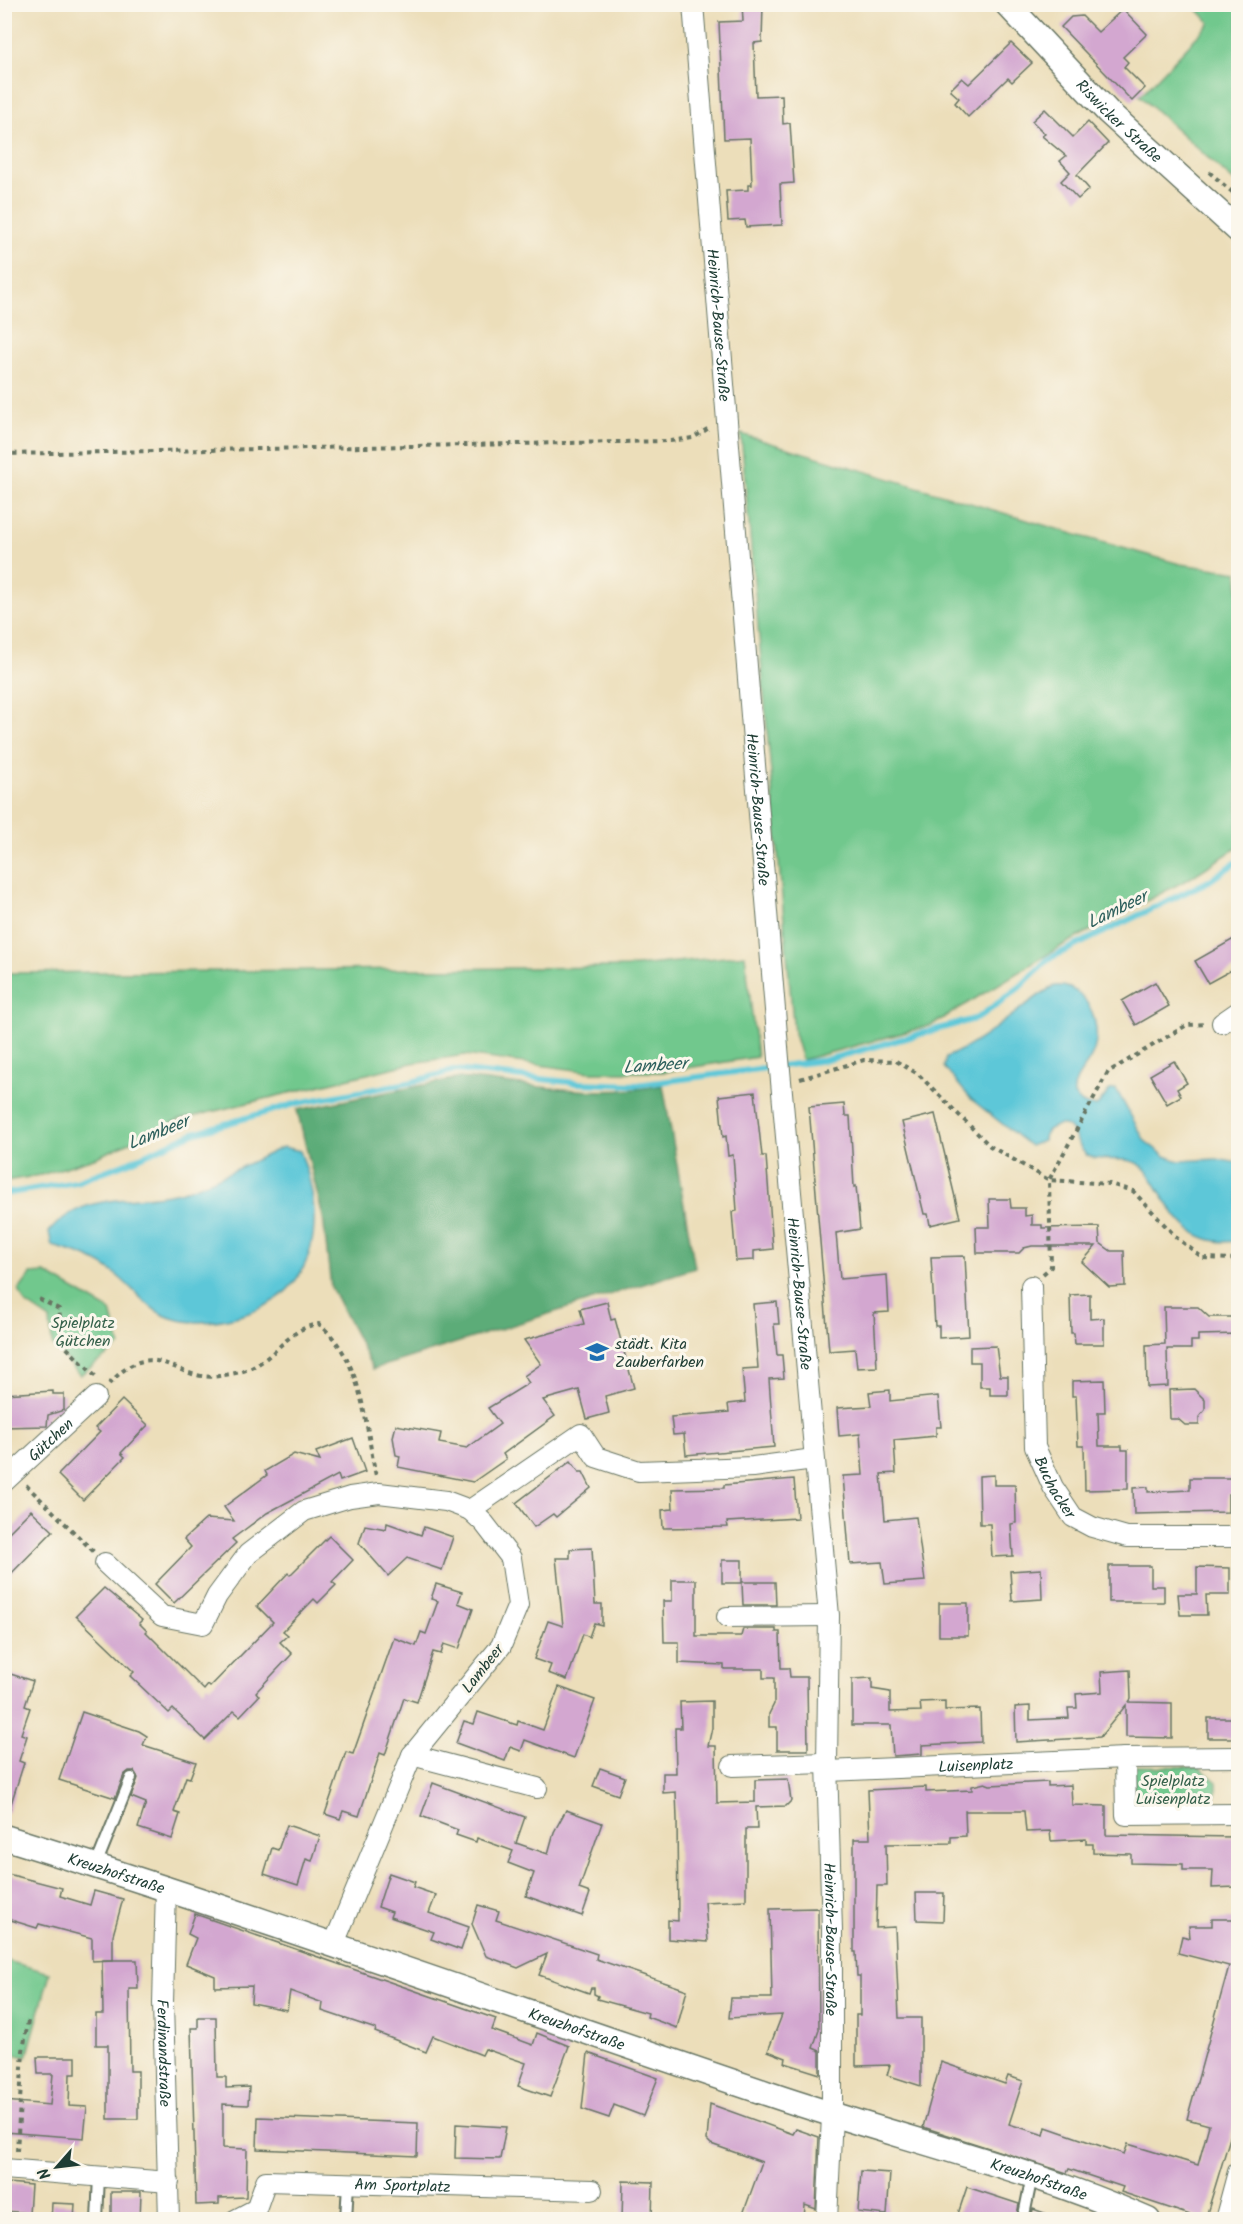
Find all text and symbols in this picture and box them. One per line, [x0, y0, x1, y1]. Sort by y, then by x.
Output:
street label: Riswicker Straße [1069, 74, 1167, 170]
street label: Heinrich-Bause-Straße [699, 248, 736, 402]
street label: Heinrich-Bause-Straße [738, 732, 776, 887]
water label: Lambeer [1082, 881, 1156, 937]
water label: Lambeer [622, 1050, 692, 1083]
water label: Lambeer [123, 1106, 198, 1159]
street label: Heinrich-Bause-Straße [779, 1216, 818, 1371]
park label: Spielplatz Gütchen [51, 1311, 115, 1354]
place label: städt. Kita Zauberfarben [615, 1332, 704, 1375]
school or university icon: städt. Kita Zauberfarben [584, 1339, 610, 1365]
street label: Gütchen [23, 1412, 80, 1468]
street label: Buchacker [1027, 1452, 1083, 1525]
street label: Lambeer [456, 1637, 512, 1699]
street label: Luisenplatz [938, 1752, 1014, 1780]
park label: Spielplatz Luisenplatz [1135, 1769, 1211, 1812]
street label: Kreuzhofstraße [64, 1847, 168, 1902]
street label: Heinrich-Bause-Straße [816, 1862, 843, 2016]
street label: Ferdinandstraße [149, 1999, 177, 2107]
street label: Kreuzhofstraße [525, 2002, 628, 2058]
north arrow [27, 2137, 87, 2197]
street label: Kreuzhofstraße [987, 2152, 1091, 2208]
text: N [32, 2163, 58, 2184]
street label: Am Sportplatz [354, 2172, 451, 2200]

